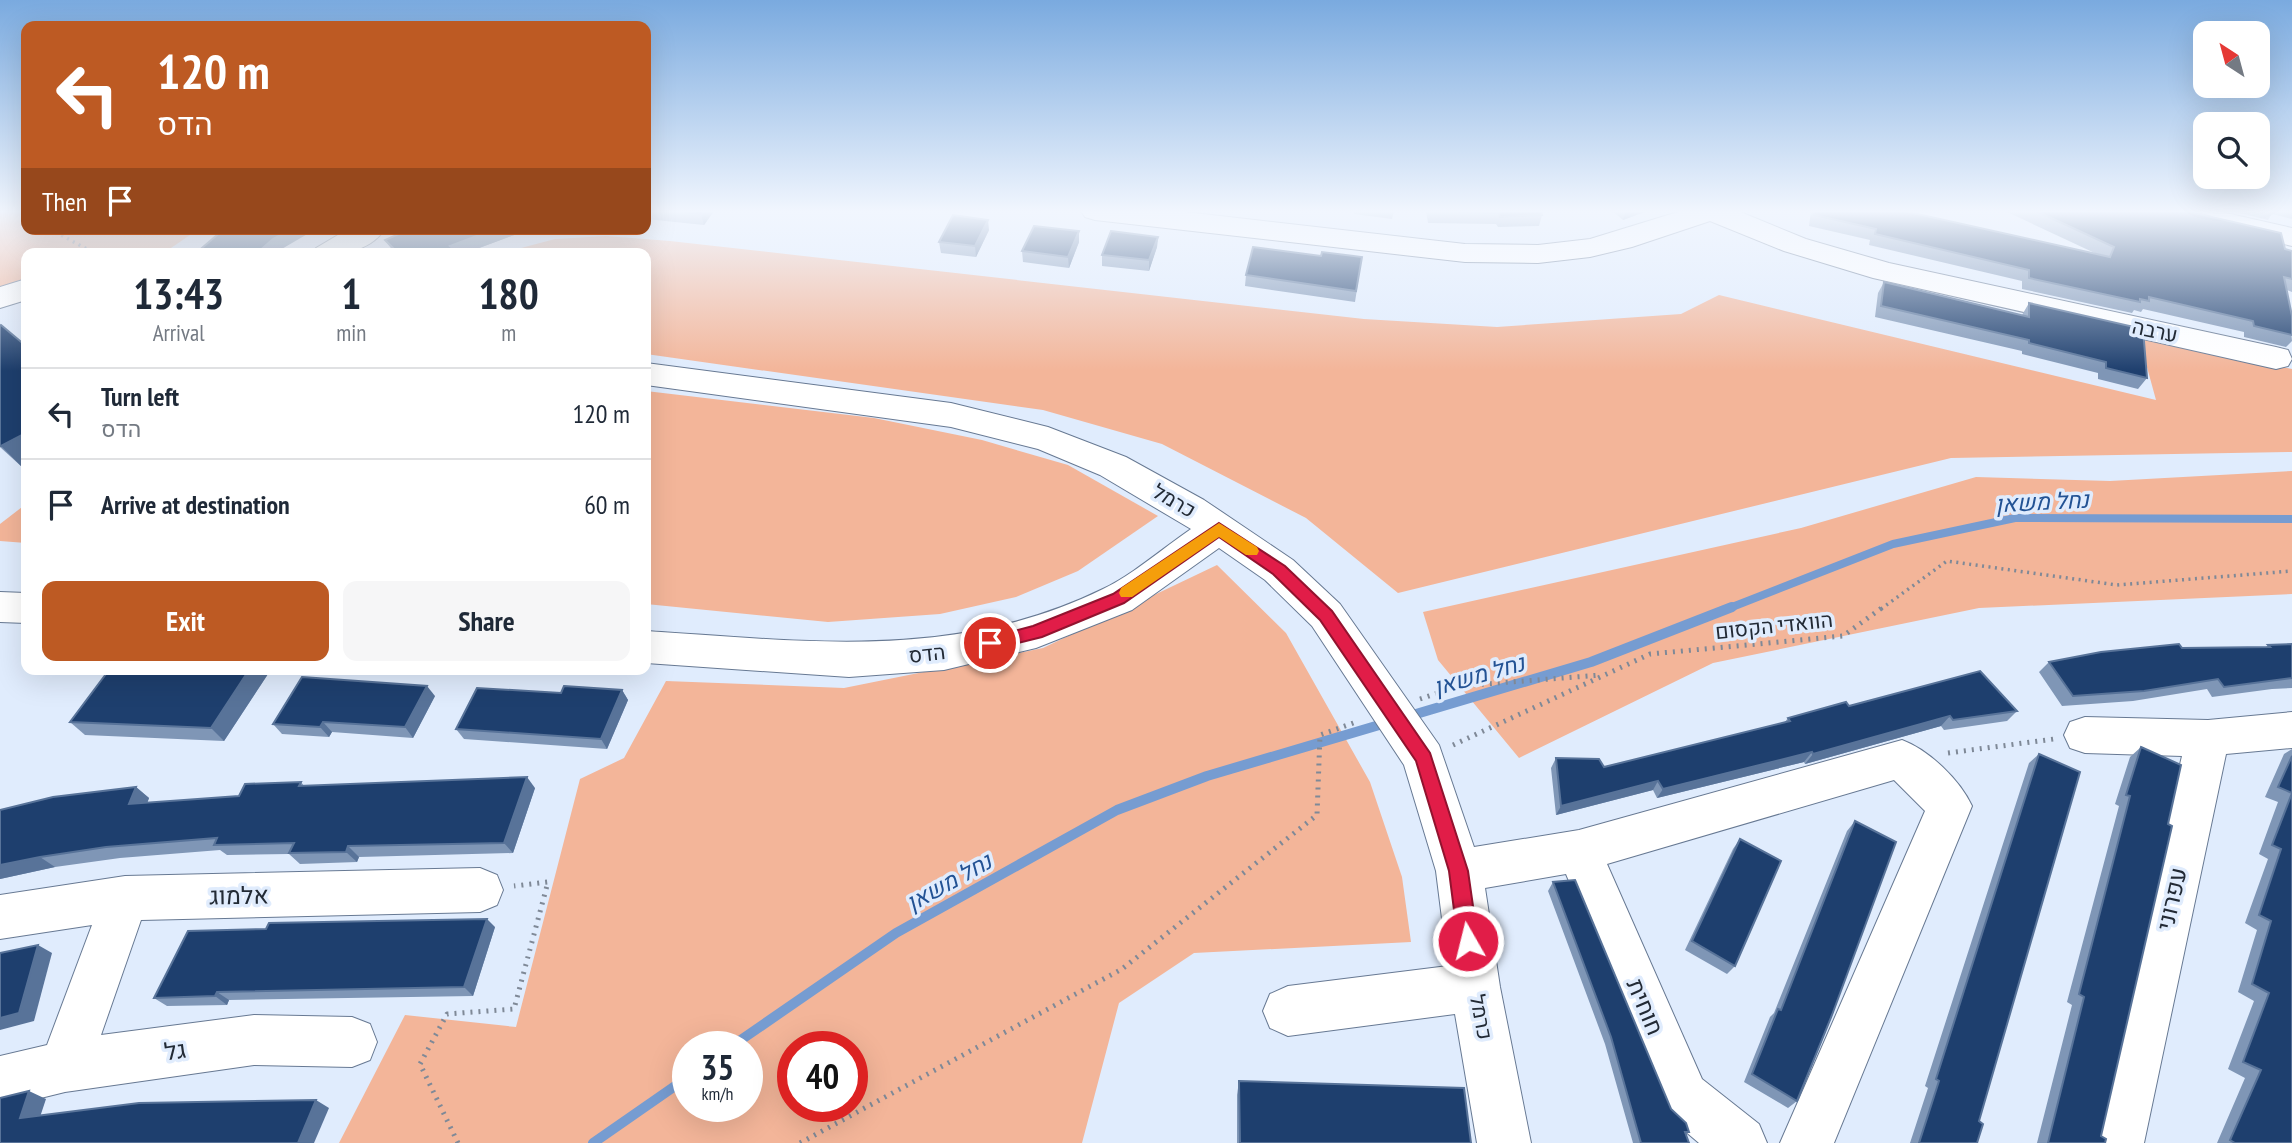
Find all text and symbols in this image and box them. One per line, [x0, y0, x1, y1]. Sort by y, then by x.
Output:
north arrow [2193, 21, 2270, 98]
map controls [2193, 21, 2270, 189]
text: 120 m [157, 39, 270, 103]
icon: left [42, 49, 133, 140]
text: הדס [157, 102, 213, 144]
button: search [2193, 112, 2270, 189]
icon: arrive [101, 182, 139, 220]
text: Then [42, 185, 87, 218]
text: 13:43 [133, 266, 224, 321]
text: 1 [341, 266, 361, 321]
text: 180 [479, 266, 539, 321]
street label: ערבה [2130, 313, 2180, 348]
text: Arrival [153, 318, 205, 347]
text: min [336, 318, 366, 347]
text: m [501, 318, 516, 347]
text: Turn left [101, 380, 179, 413]
icon: left [42, 395, 80, 433]
text: 120 m [572, 397, 630, 430]
text: הדס [101, 414, 141, 443]
street label: כרמל [1148, 477, 1201, 524]
water label: נחל משאן [1995, 484, 2091, 518]
icon: arrive [42, 486, 80, 524]
text: Arrive at destination [101, 488, 290, 521]
text: 60 m [584, 488, 630, 521]
button: Exit [42, 581, 329, 661]
button: Share [343, 581, 630, 661]
street label: הוואדי הקסום [1714, 606, 1834, 645]
pin [960, 613, 1020, 673]
icon: arrive [971, 624, 1009, 662]
street label: הדס [907, 638, 947, 669]
water label: נחל משאן [1430, 647, 1529, 701]
water label: נחל משאן [901, 845, 998, 917]
street label: עפרוני [2149, 864, 2194, 933]
street label: אלמוג [209, 879, 269, 912]
position arrow [1431, 904, 1505, 978]
street label: חוחית [1620, 974, 1671, 1040]
street label: כרמל [1464, 992, 1499, 1042]
speed limit sign: 40 [777, 1031, 868, 1122]
street label: גל [162, 1034, 188, 1067]
text: 35 [701, 1044, 734, 1090]
text: km/h [702, 1082, 733, 1105]

